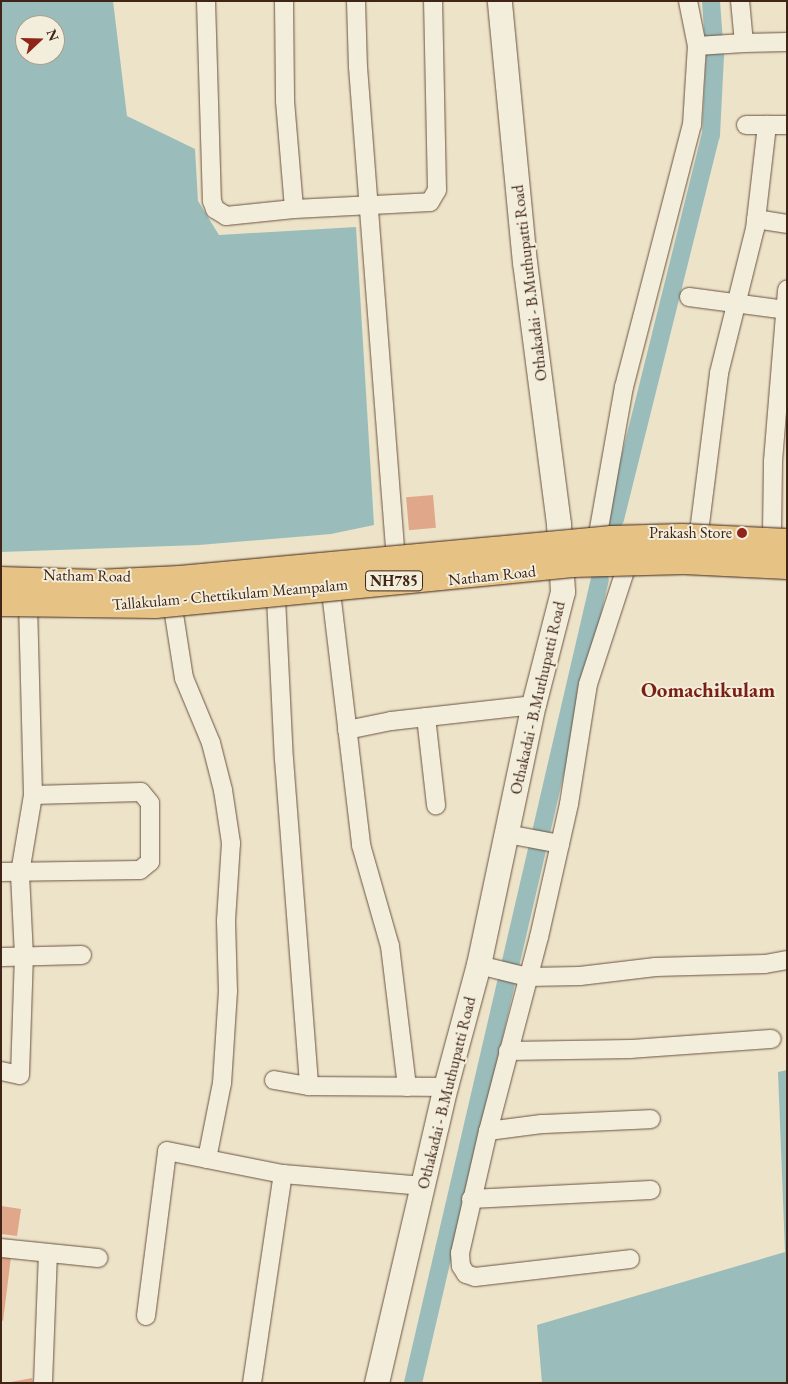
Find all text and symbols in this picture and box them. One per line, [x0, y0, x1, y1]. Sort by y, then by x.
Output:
north arrow [15, 15, 65, 65]
text: N [43, 26, 63, 43]
street label: Othakadai - B.Muthupatti Road [508, 184, 552, 382]
place label: Prakash Store [649, 523, 732, 543]
marker: Prakash Store [736, 527, 748, 539]
street label: Natham Road [447, 562, 537, 590]
street label: Natham Road [43, 566, 131, 586]
road number: NH785 [364, 568, 424, 594]
street label: Tallakulam - Chettikulam Meampalam [111, 575, 349, 615]
street label: Othakadai - B.Muthupatti Road [506, 600, 570, 796]
district label: Oomachikulam [641, 677, 775, 703]
street label: Othakadai - B.Muthupatti Road [414, 995, 480, 1191]

